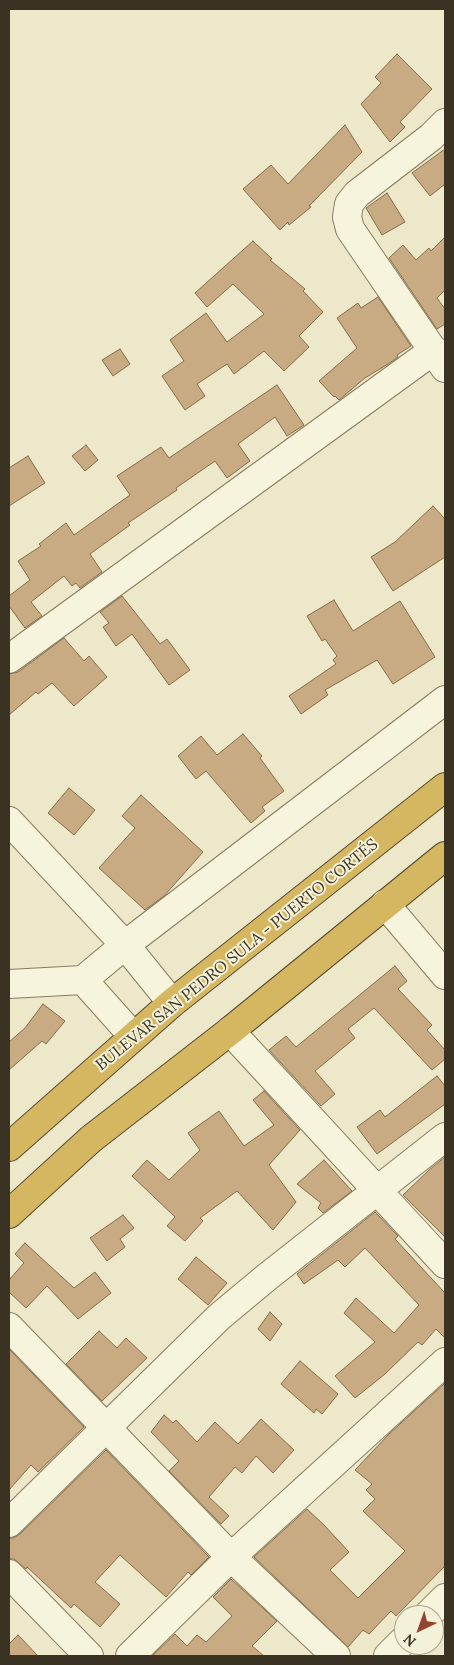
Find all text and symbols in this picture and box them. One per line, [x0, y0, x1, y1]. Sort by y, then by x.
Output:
street label: BULEVAR SAN PEDRO SULA - PUERTO CORTÉS [92, 835, 382, 1075]
north arrow [394, 1605, 444, 1655]
text: N [400, 1630, 420, 1651]

